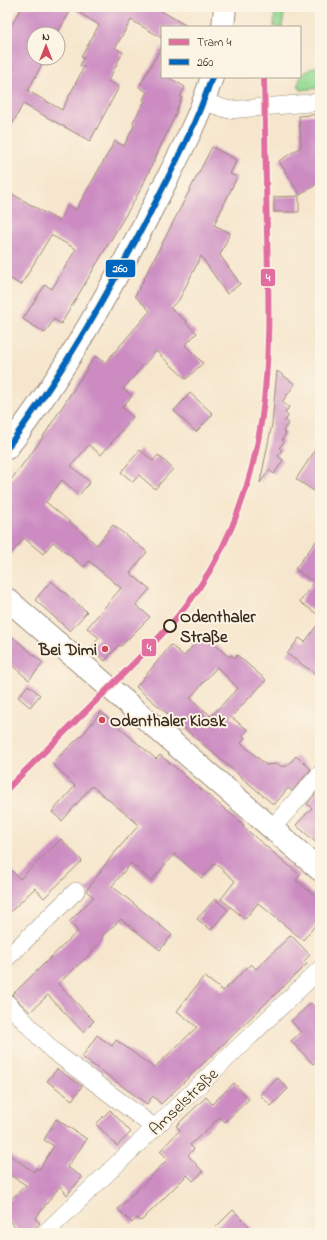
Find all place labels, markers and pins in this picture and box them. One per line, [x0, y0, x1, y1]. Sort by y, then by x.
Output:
place label: Odenthaler Straße [180, 605, 256, 650]
marker: Odenthaler Straße [163, 619, 177, 633]
place label: Bei Dimi [38, 638, 97, 663]
marker: Bei Dimi [100, 644, 110, 654]
place label: Odenthaler Kiosk [110, 709, 226, 734]
marker: Odenthaler Kiosk [97, 715, 107, 725]

